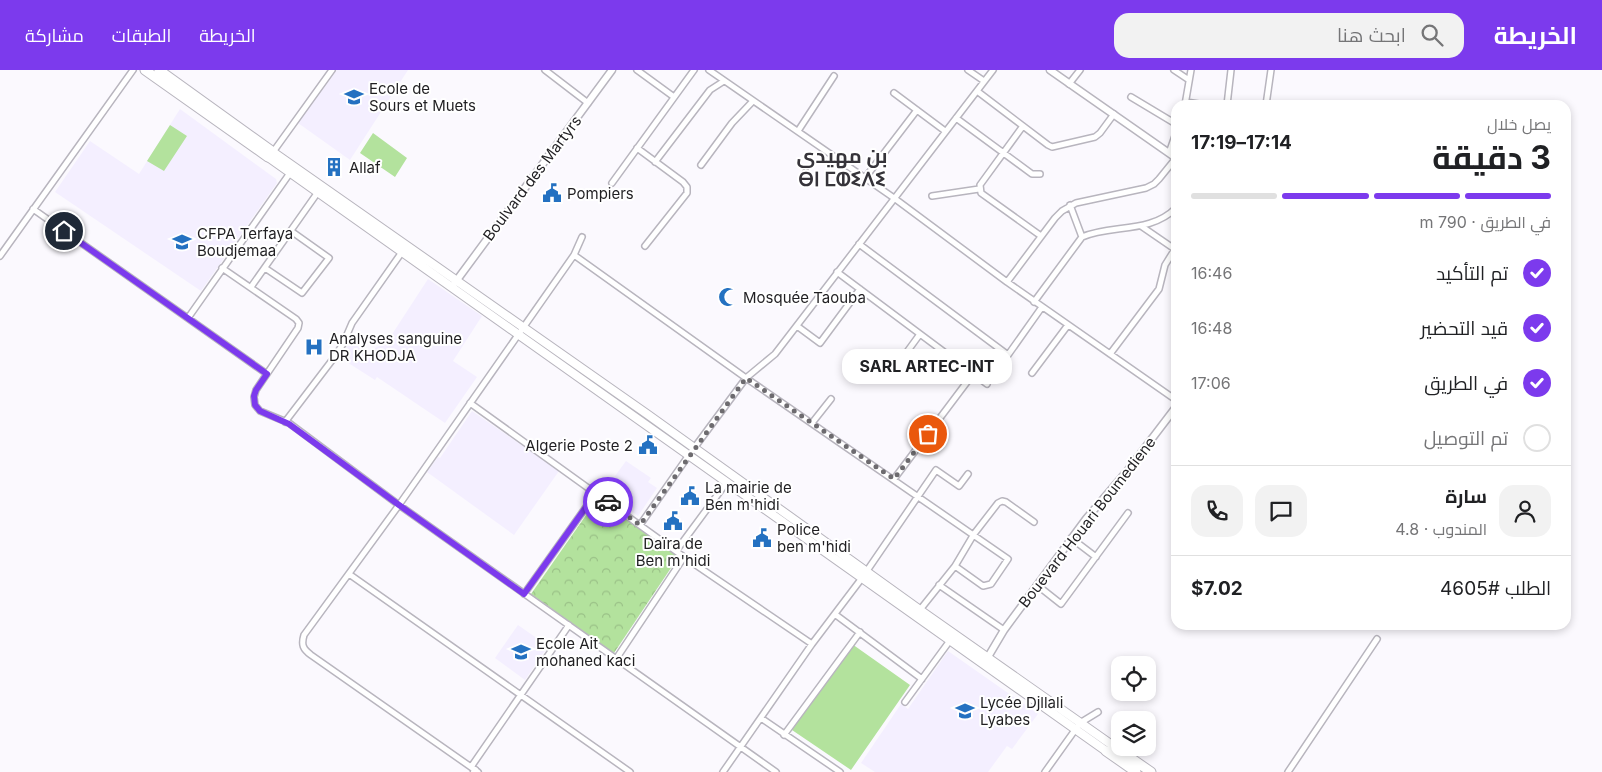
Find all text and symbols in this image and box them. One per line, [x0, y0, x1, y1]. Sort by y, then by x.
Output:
search box [1114, 13, 1464, 58]
icon: search [1418, 21, 1446, 49]
text: الخريطة [1494, 21, 1577, 50]
text: ابحث هنا [1337, 24, 1406, 47]
text: مشاركة [25, 25, 84, 46]
text: الطبقات [112, 25, 171, 46]
text: الخريطة [199, 25, 256, 46]
place label: Ecole de Sours et Muets [369, 79, 476, 115]
school or university icon: Ecole de Sours et Muets [343, 86, 365, 108]
street label: Boulvard des Martyrs [479, 111, 585, 244]
text: يصل خلال [1487, 114, 1551, 134]
text: 17:14–17:19 [1191, 131, 1292, 154]
text: 3 دقيقة [1432, 138, 1551, 177]
district label: بن مهيدي ⴱⵏ ⵎⵀⵉⴷⵉ [797, 144, 887, 191]
building icon: Allaf [323, 156, 345, 178]
place label: Allaf [349, 158, 381, 177]
public building icon: Pompiers [541, 182, 563, 204]
place label: Pompiers [567, 184, 634, 203]
pin [43, 210, 85, 252]
text: في الطريق · 790 m [1419, 212, 1551, 232]
icon: home [50, 217, 78, 245]
place label: CFPA Terfaya Boudjemaa [197, 224, 293, 260]
school or university icon: CFPA Terfaya Boudjemaa [171, 231, 193, 253]
icon: check [1523, 259, 1551, 287]
text: تم التأكيد [1436, 262, 1508, 285]
text: 16:46 [1191, 263, 1232, 283]
mosque icon: Mosquée Taouba [717, 286, 739, 308]
place label: Mosquée Taouba [743, 288, 866, 307]
icon: check [1523, 314, 1551, 342]
text: قيد التحضير [1421, 317, 1508, 340]
text: 16:48 [1191, 318, 1232, 338]
place label: Analyses sanguine DR KHODJA [329, 329, 462, 365]
hospital icon: Analyses sanguine DR KHODJA [303, 336, 325, 358]
callout: SARL ARTEC-INT [843, 349, 1013, 384]
text: SARL ARTEC-INT [859, 356, 995, 376]
icon: check [1523, 369, 1551, 397]
text: في الطريق [1424, 372, 1508, 395]
text: 17:06 [1191, 373, 1231, 393]
pin [907, 413, 949, 455]
icon: bag [914, 420, 942, 448]
text: تم التوصيل [1424, 427, 1508, 450]
street label: Bouevard Houari Boumediene [1014, 433, 1160, 611]
public building icon: Algerie Poste 2 [637, 434, 659, 456]
place label: Algerie Poste 2 [525, 436, 633, 455]
courier [583, 477, 633, 527]
place label: La mairie de Ben m'hidi [705, 478, 792, 514]
public building icon: La mairie de Ben m'hidi [679, 485, 701, 507]
button: phone [1191, 485, 1243, 537]
button: chat [1255, 485, 1307, 537]
text: سارة [1445, 485, 1487, 508]
button: person [1499, 485, 1551, 537]
icon: car [594, 488, 622, 516]
public building icon: Daïra de Ben m'hidi [662, 510, 684, 532]
text: المندوب · 4.8 [1395, 519, 1487, 539]
place label: Police ben m'hidi [777, 520, 851, 556]
public building icon: Police ben m'hidi [751, 527, 773, 549]
place label: Daïra de Ben m'hidi [636, 534, 710, 570]
text: $7.02 [1191, 577, 1243, 600]
text: الطلب #4605 [1440, 577, 1551, 600]
place label: Ecole Ait mohaned kaci [536, 634, 635, 670]
school or university icon: Ecole Ait mohaned kaci [510, 641, 532, 663]
map controls [1111, 656, 1156, 756]
button: locate [1111, 656, 1156, 701]
place label: Lycée Djllali Lyabes [980, 693, 1063, 729]
school or university icon: Lycée Djllali Lyabes [954, 700, 976, 722]
button: layers [1111, 711, 1156, 756]

